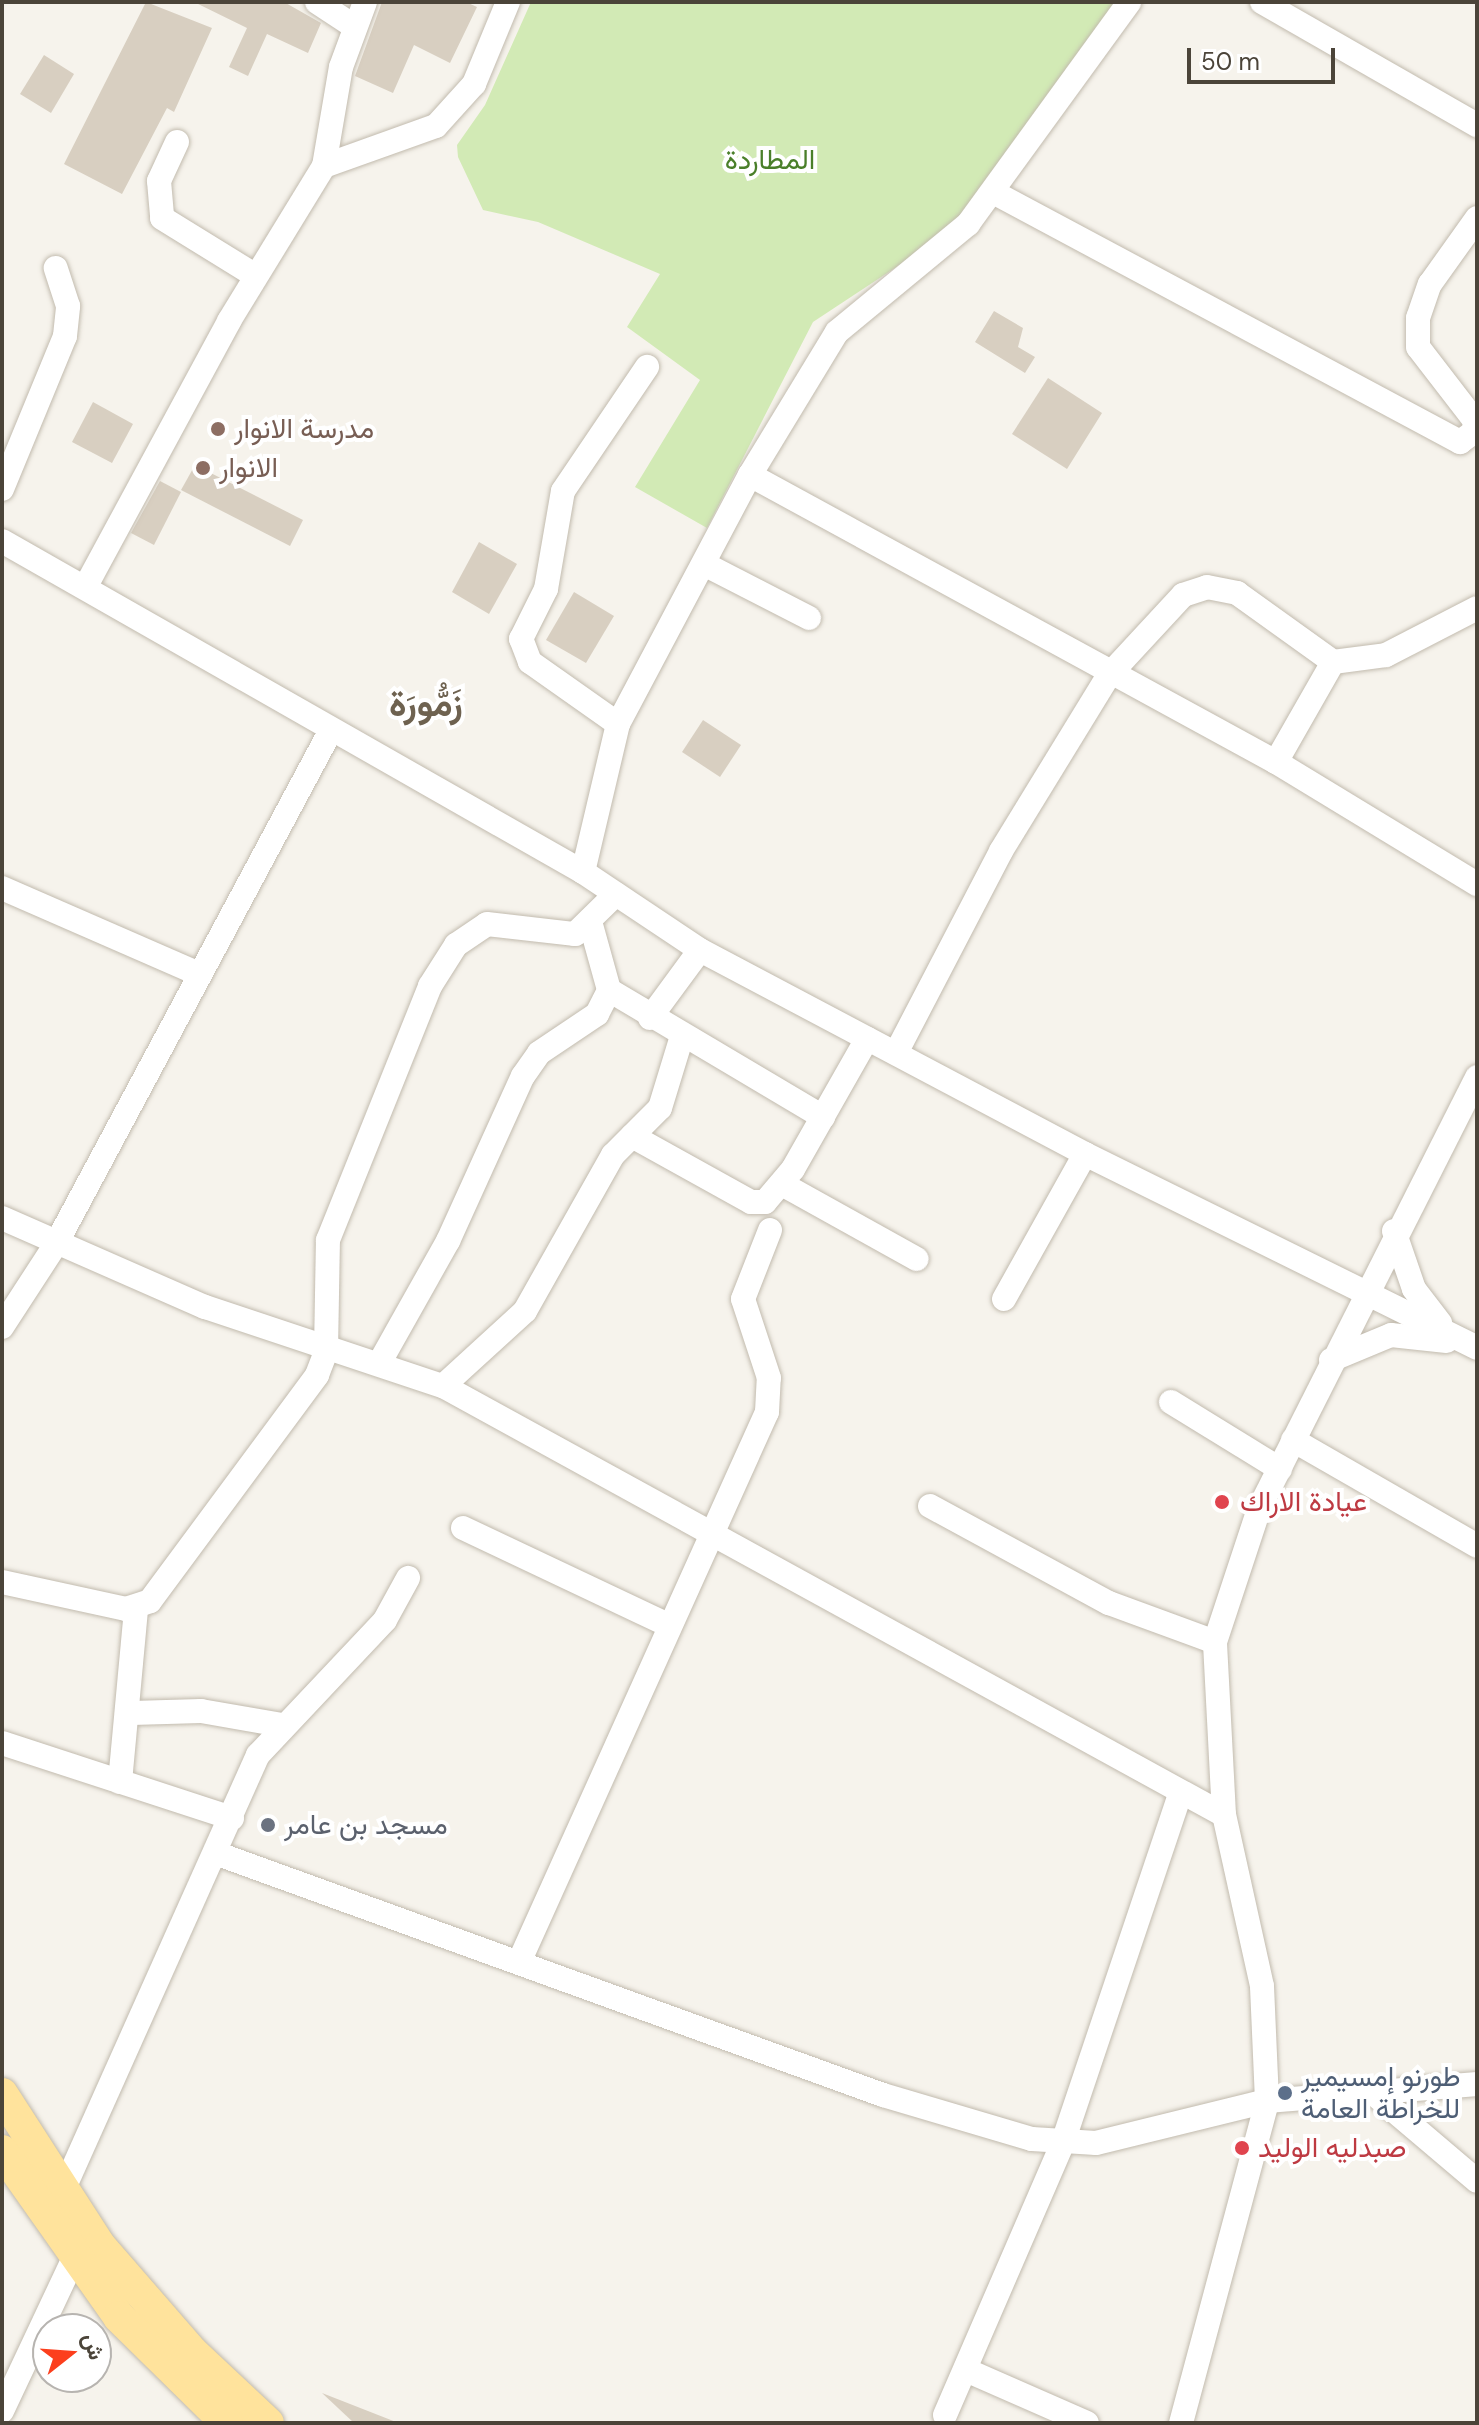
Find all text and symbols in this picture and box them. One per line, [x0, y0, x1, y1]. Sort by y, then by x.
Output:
scale bar [1191, 32, 1339, 82]
text: 50 m [1201, 46, 1260, 77]
park label: المطاردة [725, 143, 815, 177]
place label: مدرسة الانوار [234, 412, 374, 446]
marker: مدرسة الانوار [209, 420, 227, 438]
place label: الانوار [219, 451, 278, 485]
marker: الانوار [194, 459, 212, 477]
district label: زَمُّورَة [389, 682, 463, 726]
place label: عيادة الاراك [1240, 1485, 1367, 1519]
marker: عيادة الاراك [1211, 1491, 1233, 1513]
place label: مسجد بن عامر [284, 1808, 448, 1842]
marker: مسجد بن عامر [259, 1816, 277, 1834]
place label: طورنو إمسيمير للخراطة العامة [1301, 2060, 1460, 2126]
marker: طورنو إمسيمير للخراطة العامة [1276, 2084, 1294, 2102]
place label: صبدليه الوليد [1258, 2131, 1406, 2165]
marker: صبدليه الوليد [1233, 2139, 1251, 2157]
north arrow [32, 2313, 112, 2393]
text: ش [76, 2330, 111, 2363]

